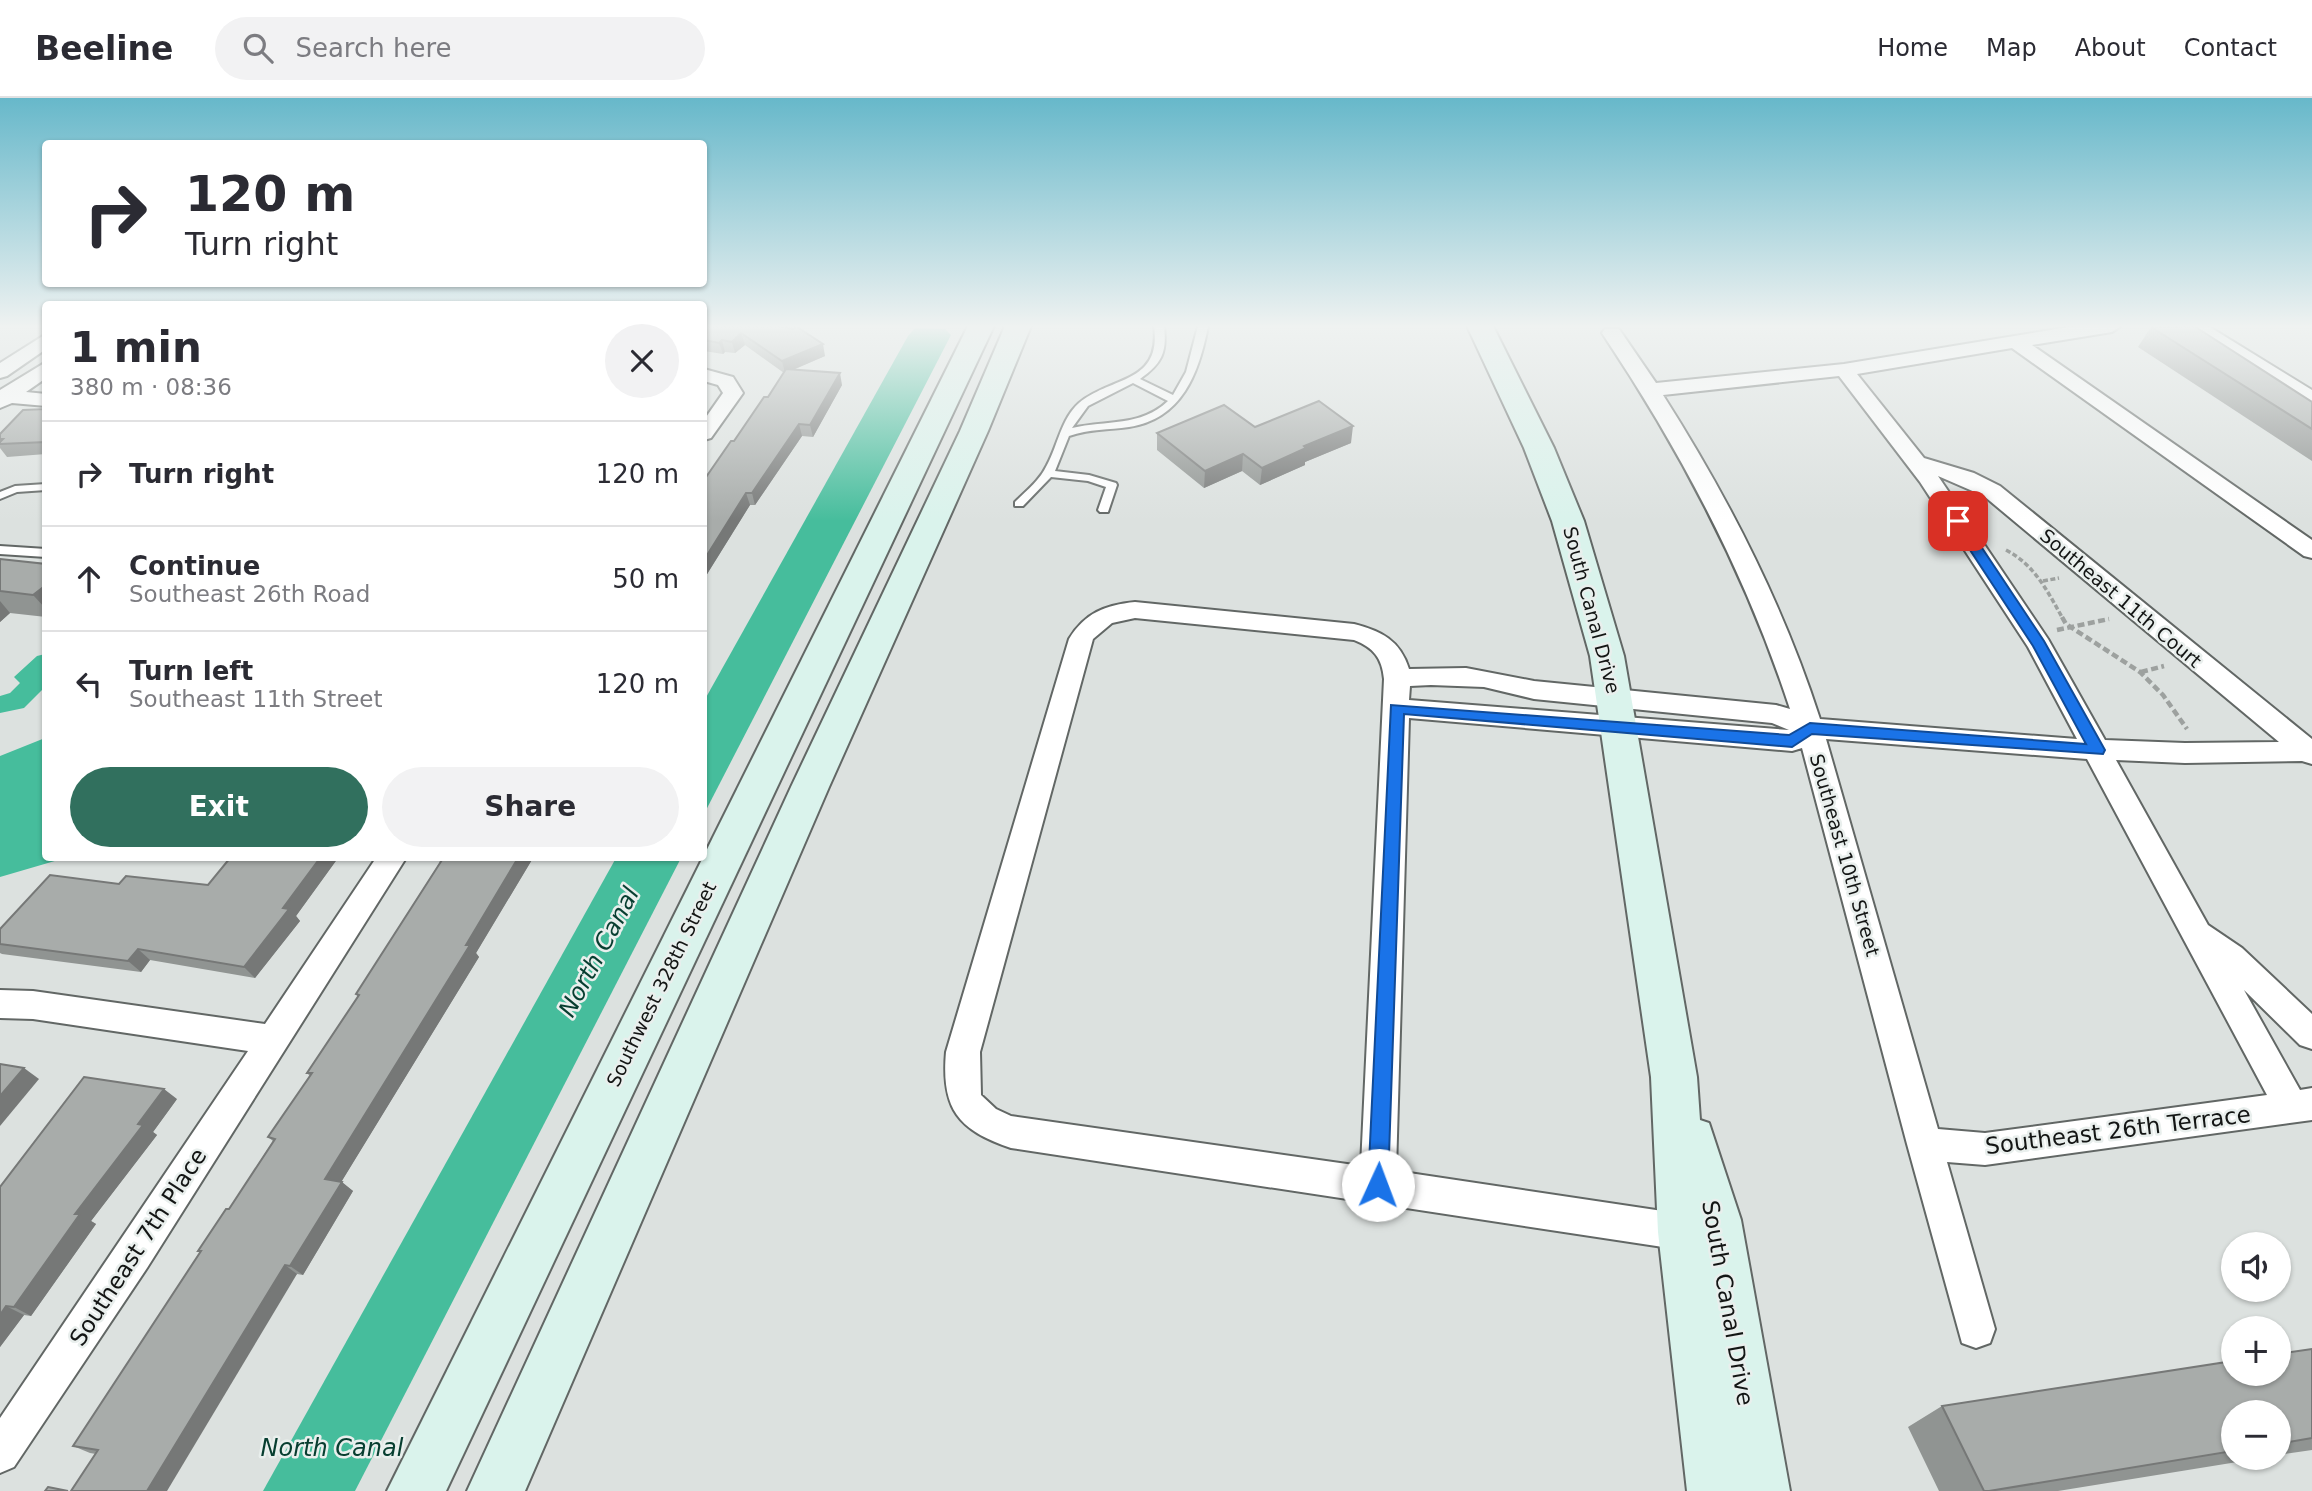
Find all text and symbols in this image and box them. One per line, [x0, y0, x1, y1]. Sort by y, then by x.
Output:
search box [215, 17, 705, 80]
text: Beeline [35, 29, 173, 68]
icon: search [239, 29, 277, 67]
text: Search here [295, 33, 452, 63]
text: Home [1877, 34, 1948, 62]
text: Map [1986, 34, 2037, 62]
text: About [2075, 34, 2146, 62]
text: Contact [2184, 34, 2277, 62]
text: 120 m [185, 166, 355, 223]
icon: right [70, 168, 161, 259]
text: Turn right [185, 225, 338, 263]
text: 1 min [70, 323, 202, 372]
button: close [605, 324, 679, 398]
text: 380 m · 08:36 [70, 374, 232, 400]
icon: right [70, 455, 108, 493]
text: Turn right [129, 459, 274, 489]
text: 120 m [596, 459, 679, 489]
pin [1928, 491, 1988, 551]
icon: arrive [1939, 502, 1977, 540]
street label: South Canal Drive [1559, 524, 1625, 696]
street label: Southeast 11th Court [2036, 524, 2206, 672]
text: Continue [129, 551, 260, 581]
icon: ahead [70, 560, 108, 598]
text: 50 m [612, 564, 679, 594]
text: Southeast 26th Road [129, 581, 370, 607]
text: Turn left [129, 656, 253, 686]
icon: left [70, 665, 108, 703]
text: 120 m [596, 669, 679, 699]
text: Southeast 11th Street [129, 686, 382, 712]
street label: Southeast 10th Street [1806, 751, 1884, 959]
button: Exit [70, 767, 368, 847]
button: Share [382, 767, 679, 847]
street label: Southwest 328th Street [602, 878, 720, 1090]
water label: North Canal [553, 882, 645, 1022]
street label: Southeast 26th Terrace [1984, 1101, 2252, 1159]
street label: Southeast 7th Place [64, 1143, 212, 1351]
position arrow [1341, 1148, 1415, 1222]
street label: South Canal Drive [1697, 1198, 1759, 1408]
map controls [2221, 1232, 2291, 1470]
button: sound [2221, 1232, 2291, 1302]
button: + [2221, 1316, 2291, 1386]
button: − [2221, 1400, 2291, 1470]
water label: North Canal [261, 1434, 404, 1462]

